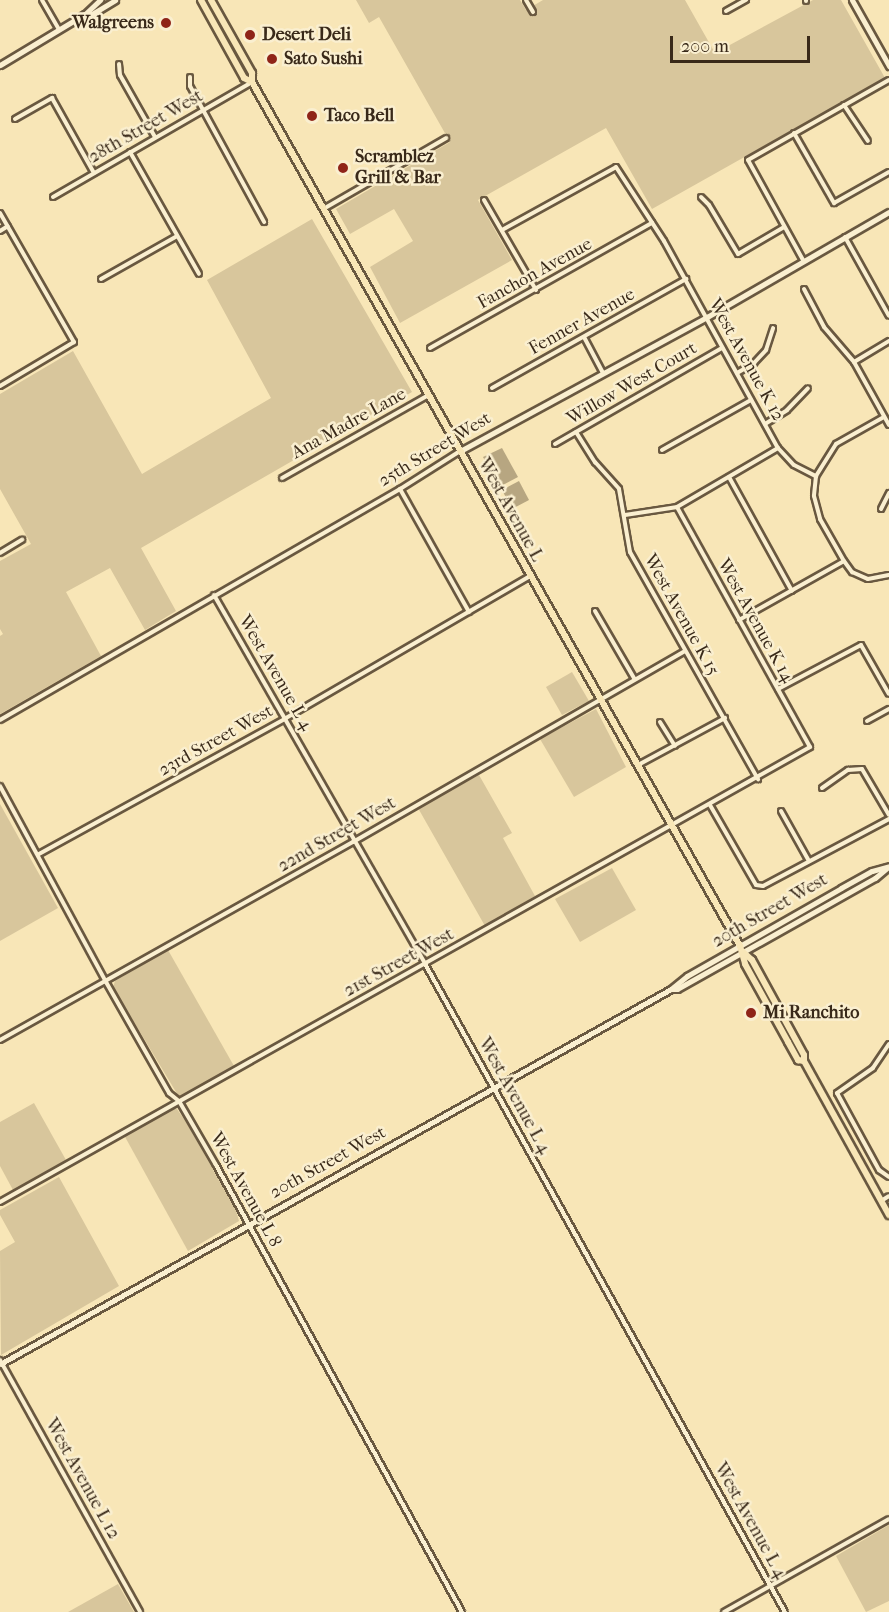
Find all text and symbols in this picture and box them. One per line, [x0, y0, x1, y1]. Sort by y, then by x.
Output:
place label: Walgreens [72, 12, 154, 34]
marker: Walgreens [159, 16, 173, 30]
place label: Desert Deli [262, 24, 351, 46]
scale bar [673, 24, 812, 62]
marker: Desert Deli [243, 28, 257, 42]
text: 200 m [681, 36, 729, 57]
place label: Sato Sushi [284, 48, 362, 70]
marker: Sato Sushi [265, 52, 279, 66]
street label: 28th Street West [85, 86, 207, 168]
place label: Taco Bell [324, 105, 394, 127]
marker: Taco Bell [305, 109, 319, 123]
place label: Scramblez Grill & Bar [355, 147, 441, 190]
marker: Scramblez Grill & Bar [336, 161, 350, 175]
street label: Fanchon Avenue [474, 234, 596, 314]
street label: Fenner Avenue [525, 284, 639, 360]
street label: West Avenue K 12 [703, 295, 789, 425]
street label: Willow West Court [563, 338, 701, 430]
street label: Ana Madre Lane [288, 384, 410, 464]
street label: 25th Street West [375, 408, 495, 492]
street label: West Avenue L [473, 454, 547, 566]
street label: West Avenue K 15 [639, 551, 723, 679]
street label: West Avenue K 14 [712, 555, 798, 687]
street label: West Avenue L 4 [233, 611, 317, 735]
street label: 23rd Street West [155, 701, 277, 781]
street label: 22nd Street West [274, 793, 400, 877]
street label: 20th Street West [709, 869, 831, 953]
street label: 21st Street West [340, 924, 458, 1002]
place label: Mi Ranchito [763, 1002, 859, 1024]
marker: Mi Ranchito [744, 1006, 758, 1020]
street label: West Avenue L 4 [473, 1034, 555, 1158]
street label: 20th Street West [266, 1122, 390, 1204]
street label: West Avenue L 8 [205, 1129, 285, 1251]
street label: West Avenue L 12 [40, 1415, 124, 1543]
street label: West Avenue L 4 [709, 1459, 791, 1583]

